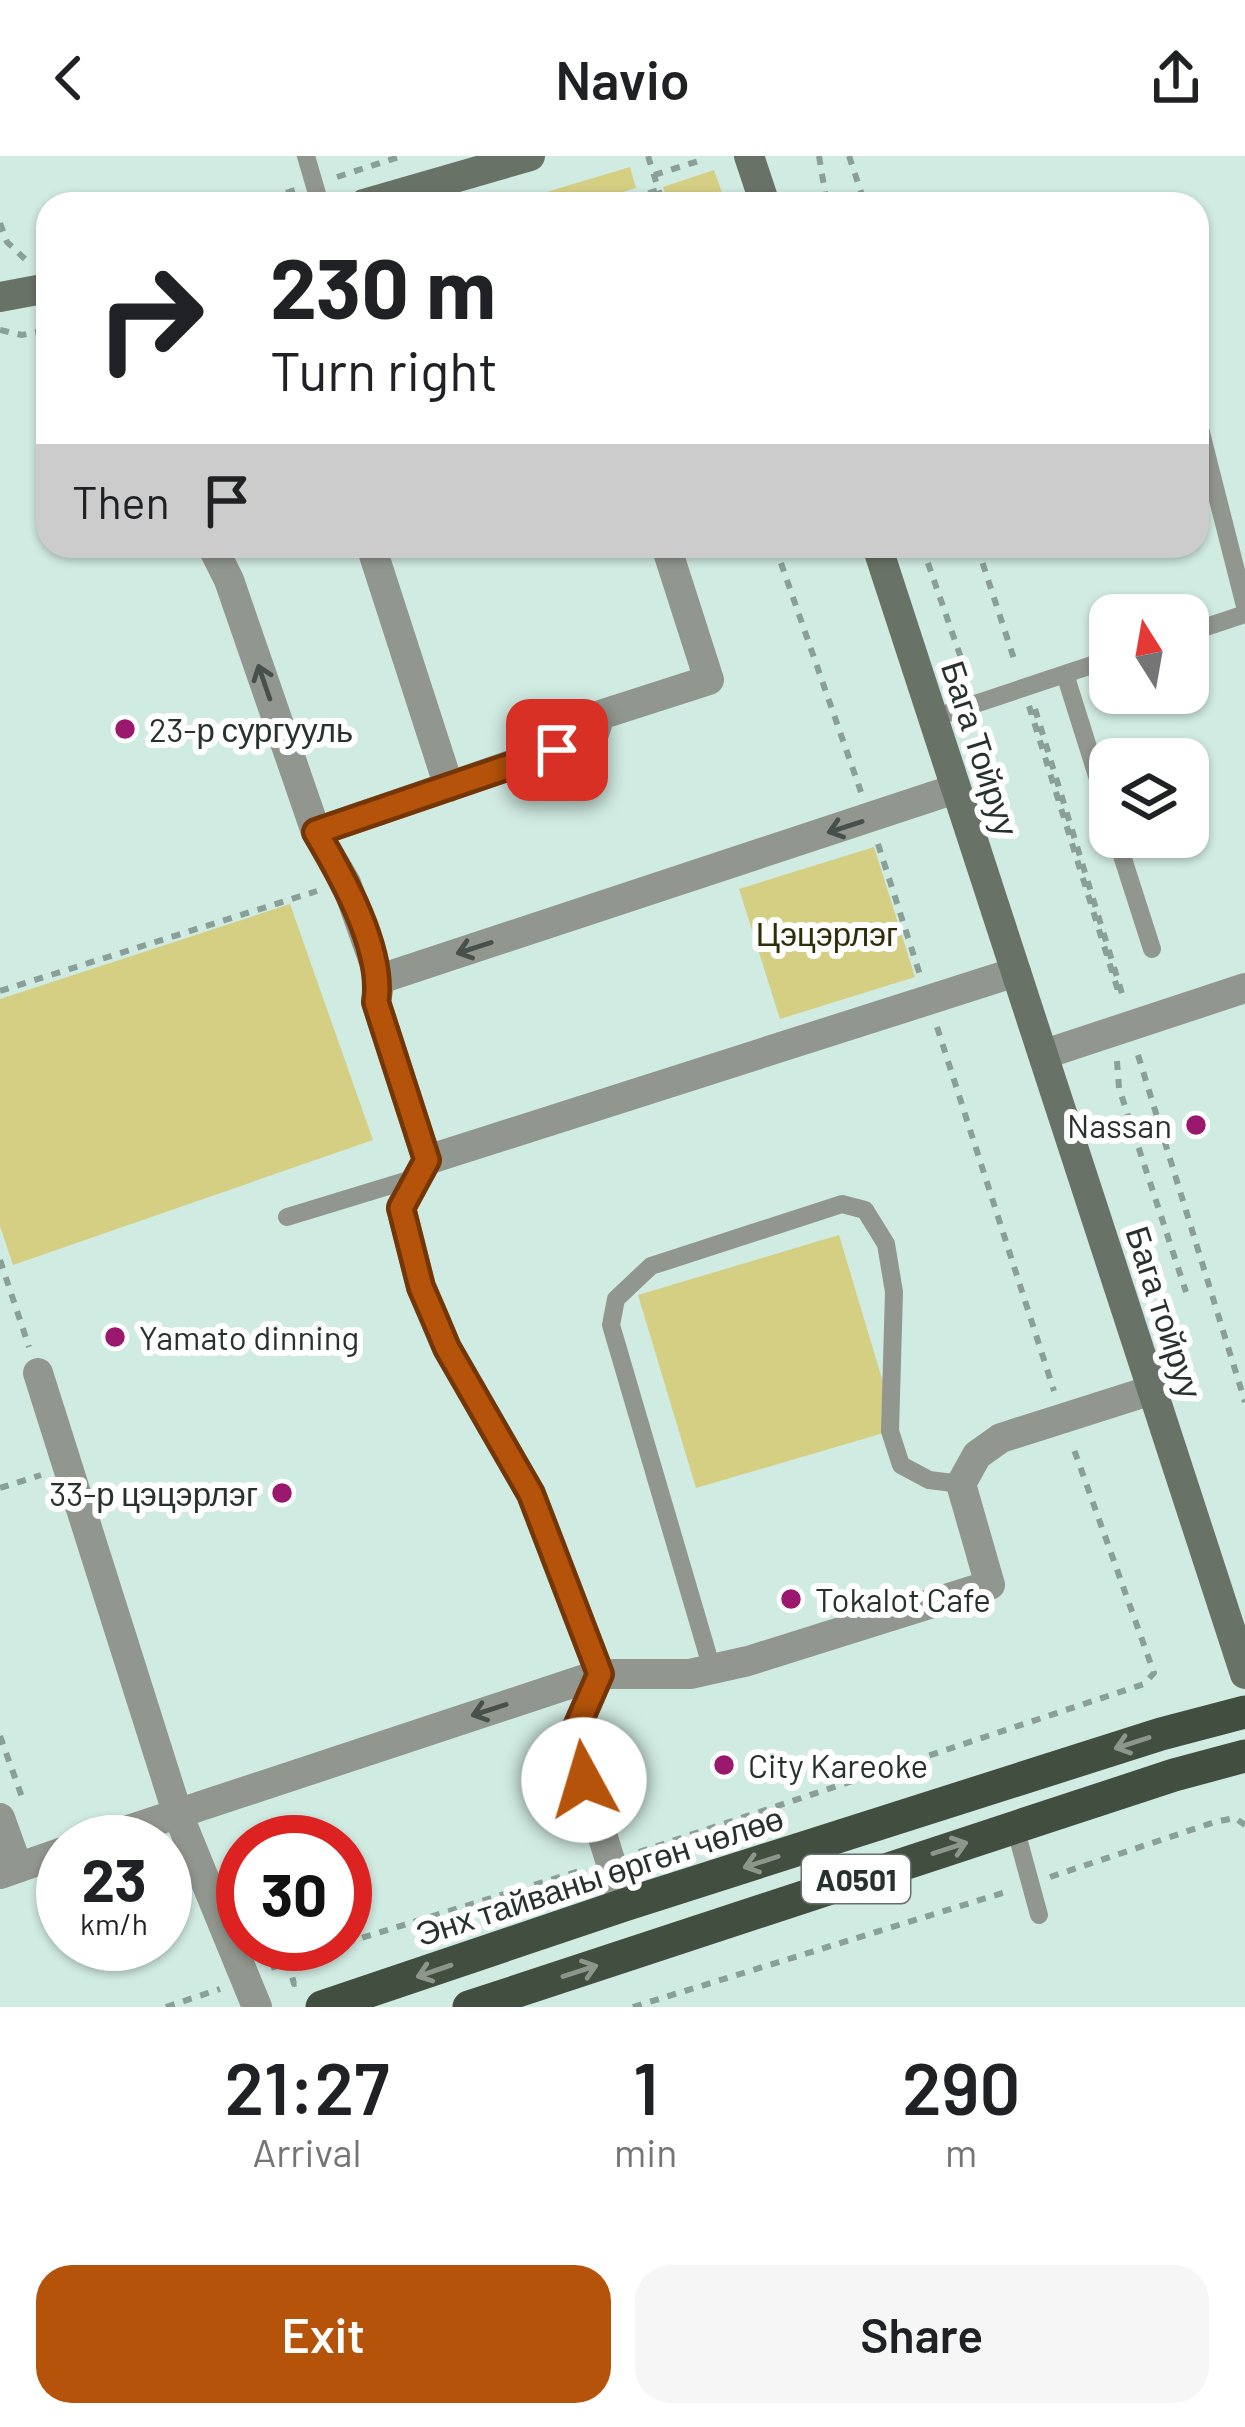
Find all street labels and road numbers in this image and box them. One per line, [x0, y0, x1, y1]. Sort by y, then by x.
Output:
street label: Бага Тойруу [934, 655, 1028, 841]
street label: Бага тойруу [1118, 1221, 1212, 1404]
street label: Энх тайваны өргөн чөлөө [410, 1797, 788, 1953]
road number: A0501 [802, 1855, 910, 1903]

